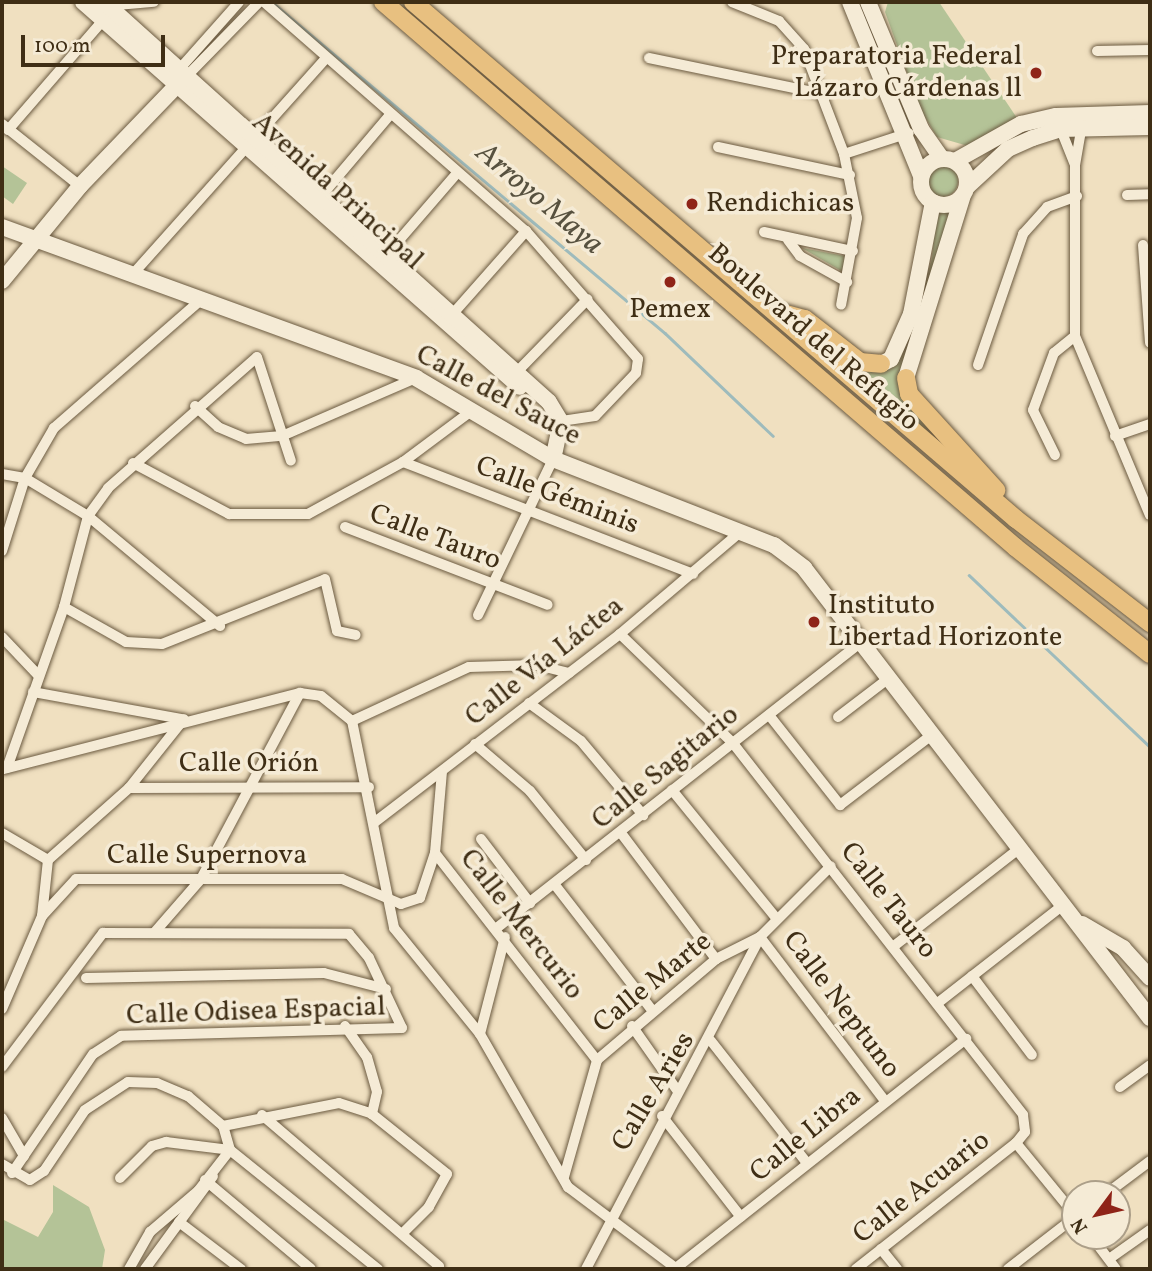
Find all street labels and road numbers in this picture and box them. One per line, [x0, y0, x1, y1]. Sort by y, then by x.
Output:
street label: Avenida Principal [244, 106, 430, 278]
street label: Boulevard del Refugio [700, 237, 926, 439]
street label: Calle del Sauce [410, 338, 586, 454]
street label: Calle Géminis [471, 450, 643, 542]
street label: Calle Tauro [364, 497, 506, 579]
street label: Calle Vía Láctea [459, 590, 631, 734]
street label: Calle Sagitario [586, 699, 746, 837]
street label: Calle Orión [179, 747, 319, 781]
street label: Calle Tauro [832, 836, 944, 966]
street label: Calle Supernova [107, 839, 307, 873]
street label: Calle Mercurio [452, 843, 590, 1007]
street label: Calle Marte [587, 925, 719, 1041]
street label: Calle Neptuno [775, 925, 907, 1085]
street label: Calle Odisea Espacial [126, 991, 386, 1033]
street label: Calle Aries [605, 1026, 703, 1158]
street label: Calle Libra [744, 1080, 868, 1190]
street label: Calle Acuario [847, 1124, 997, 1252]

